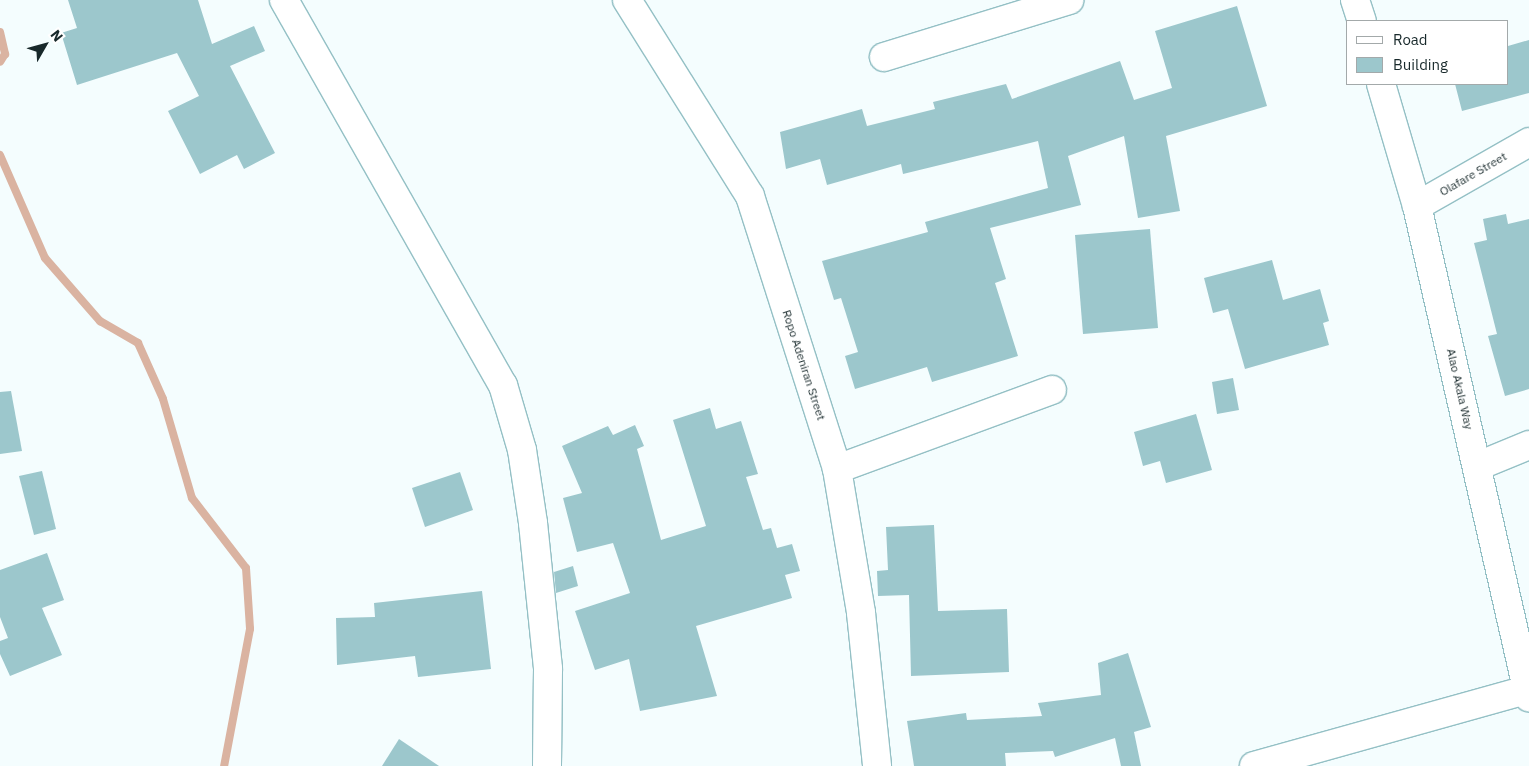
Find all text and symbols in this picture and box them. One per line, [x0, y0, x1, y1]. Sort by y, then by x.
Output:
north arrow [20, 20, 70, 70]
legend [1346, 20, 1509, 85]
text: N [47, 26, 67, 45]
text: Road [1393, 30, 1428, 49]
text: Building [1393, 55, 1448, 74]
street label: Olafare Street [1437, 149, 1509, 199]
street label: Ropo Adeniran Street [779, 308, 829, 422]
street label: Alao Akala Way [1444, 347, 1476, 431]

